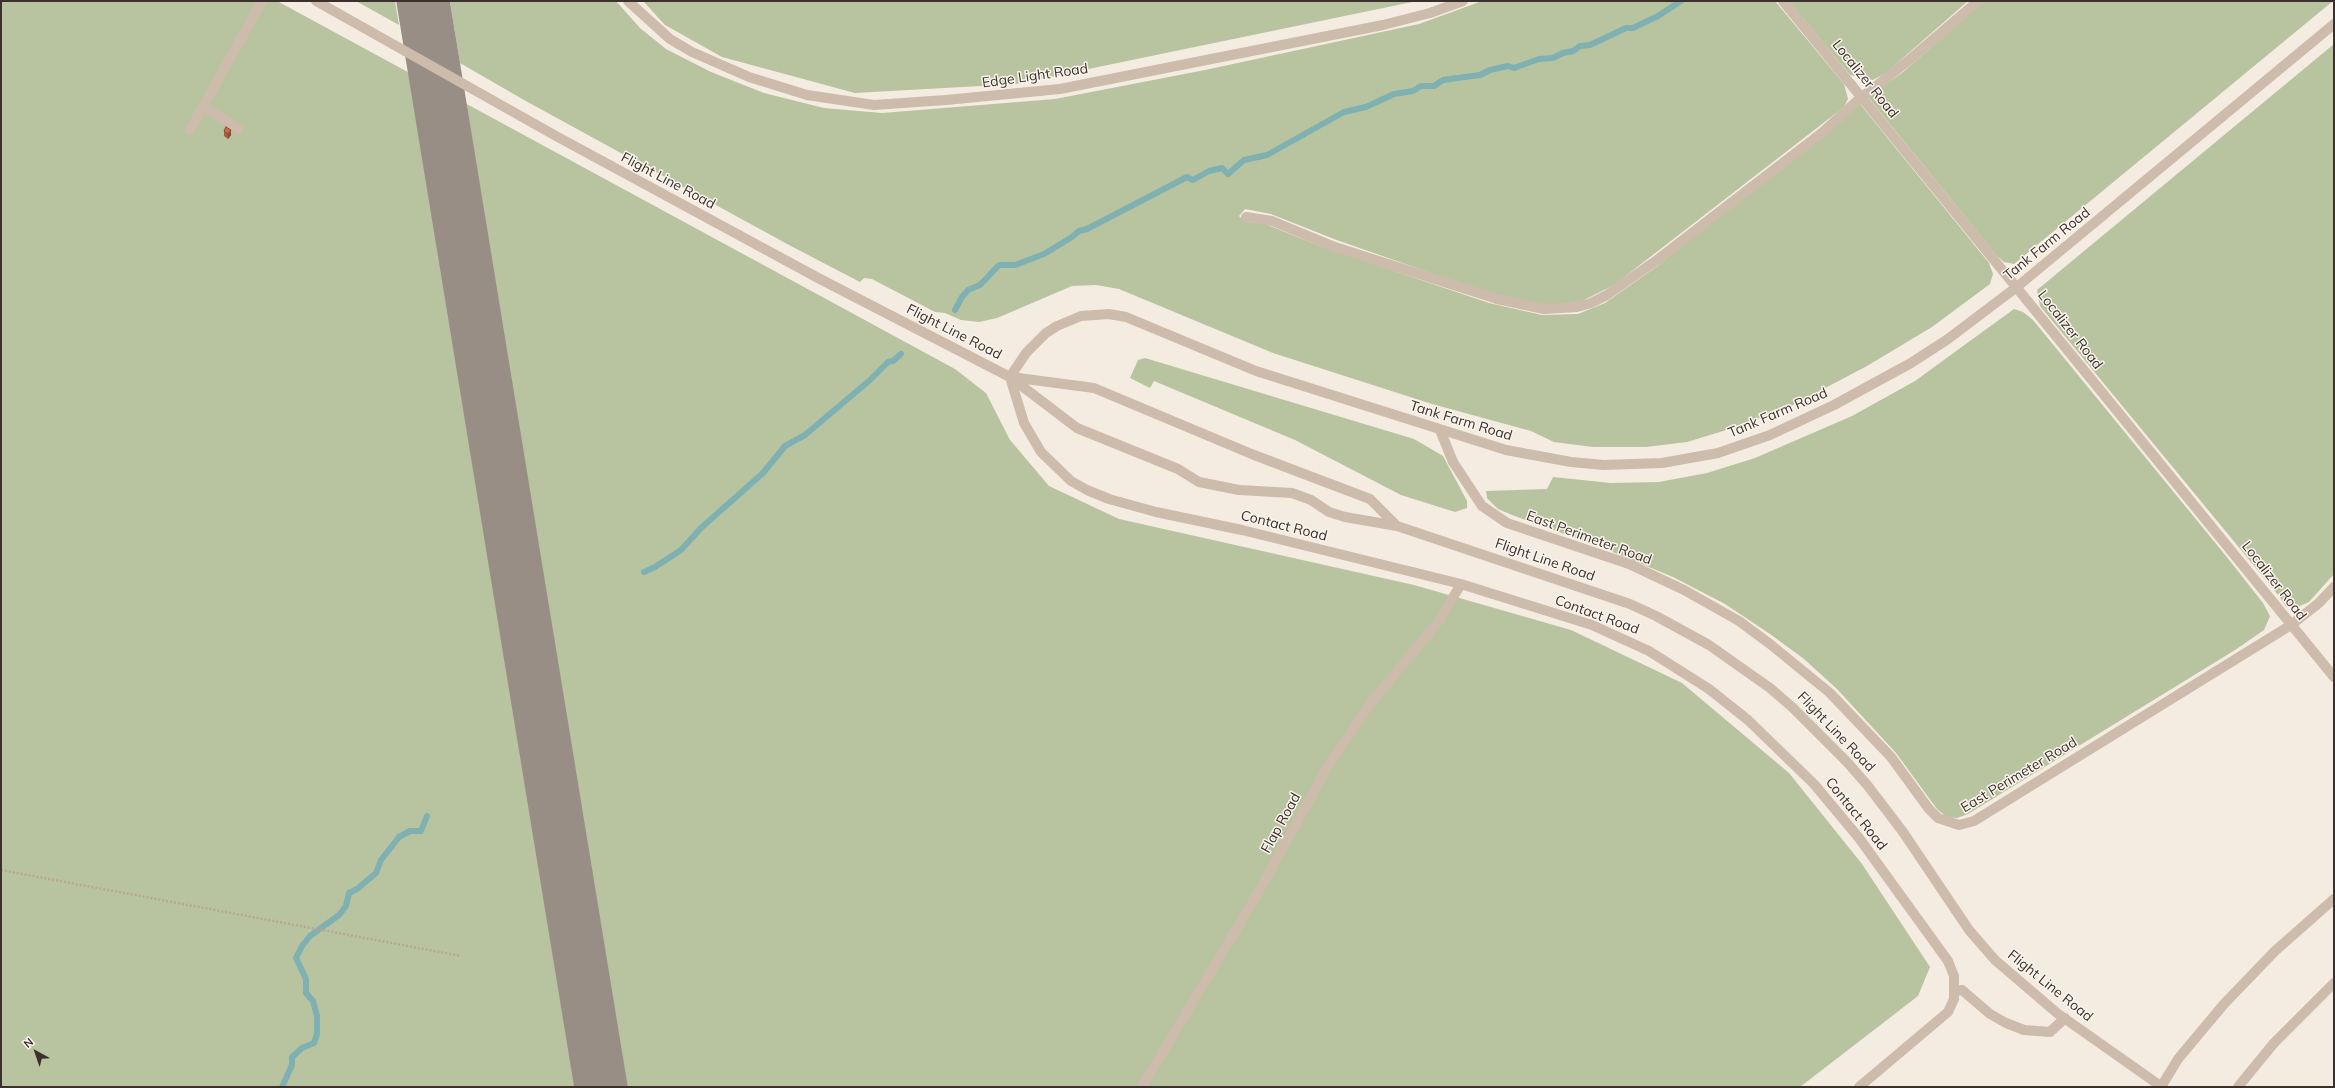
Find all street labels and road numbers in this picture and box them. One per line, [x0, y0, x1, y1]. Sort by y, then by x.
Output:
street label: Localizer Road [1828, 37, 1902, 121]
street label: Edge Light Road [981, 60, 1089, 92]
street label: Flight Line Road [618, 149, 718, 213]
street label: Tank Farm Road [2000, 204, 2094, 284]
street label: Localizer Road [2034, 287, 2106, 373]
street label: Flight Line Road [904, 301, 1004, 363]
street label: Tank Farm Road [1726, 385, 1830, 441]
street label: Tank Farm Road [1408, 397, 1514, 445]
street label: Contact Road [1239, 507, 1329, 545]
street label: East Perimeter Road [1524, 508, 1654, 568]
street label: Flight Line Road [1493, 535, 1597, 585]
street label: Localizer Road [2238, 538, 2310, 624]
street label: Contact Road [1553, 592, 1641, 638]
street label: Flight Line Road [1794, 689, 1878, 775]
street label: East Perimeter Road [1958, 734, 2080, 816]
street label: Contact Road [1822, 774, 1890, 854]
street label: Flap Road [1258, 790, 1304, 856]
street label: Flight Line Road [2004, 947, 2096, 1025]

